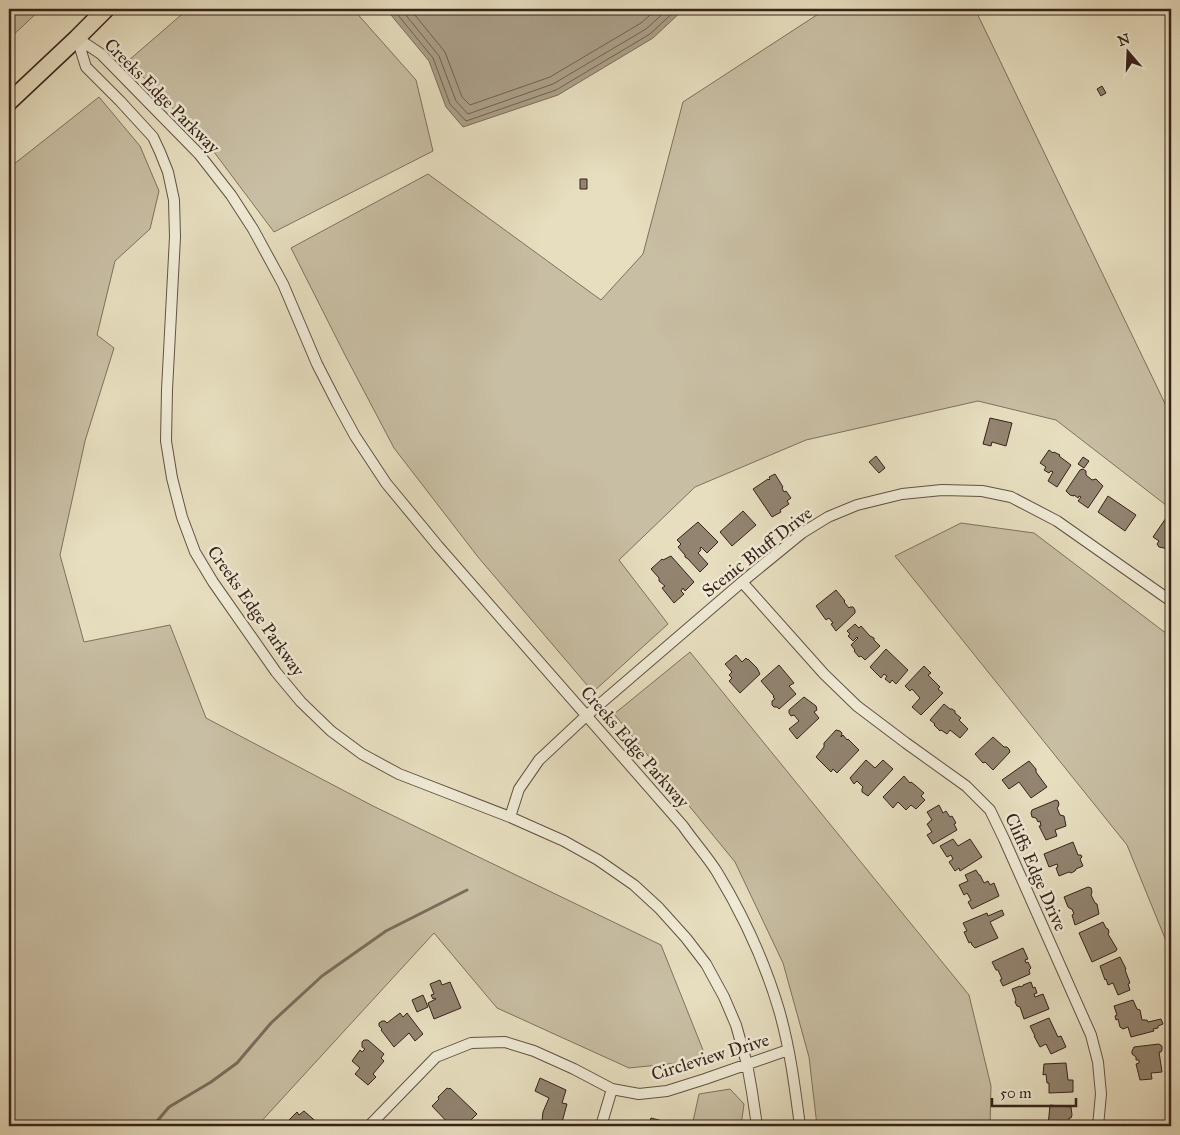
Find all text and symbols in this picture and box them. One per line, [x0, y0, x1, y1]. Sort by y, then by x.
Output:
north arrow [1102, 28, 1152, 78]
text: N [1116, 30, 1132, 50]
street label: Creeks Edge Parkway [99, 34, 225, 159]
street label: Scenic Bluff Drive [697, 502, 817, 602]
street label: Creeks Edge Parkway [202, 541, 310, 682]
street label: Creeks Edge Parkway [575, 682, 694, 814]
street label: Cliffs Edge Drive [999, 810, 1072, 935]
street label: Circleview Drive [648, 1029, 772, 1085]
scale bar [992, 1075, 1076, 1107]
text: 50 m [1000, 1084, 1032, 1102]

